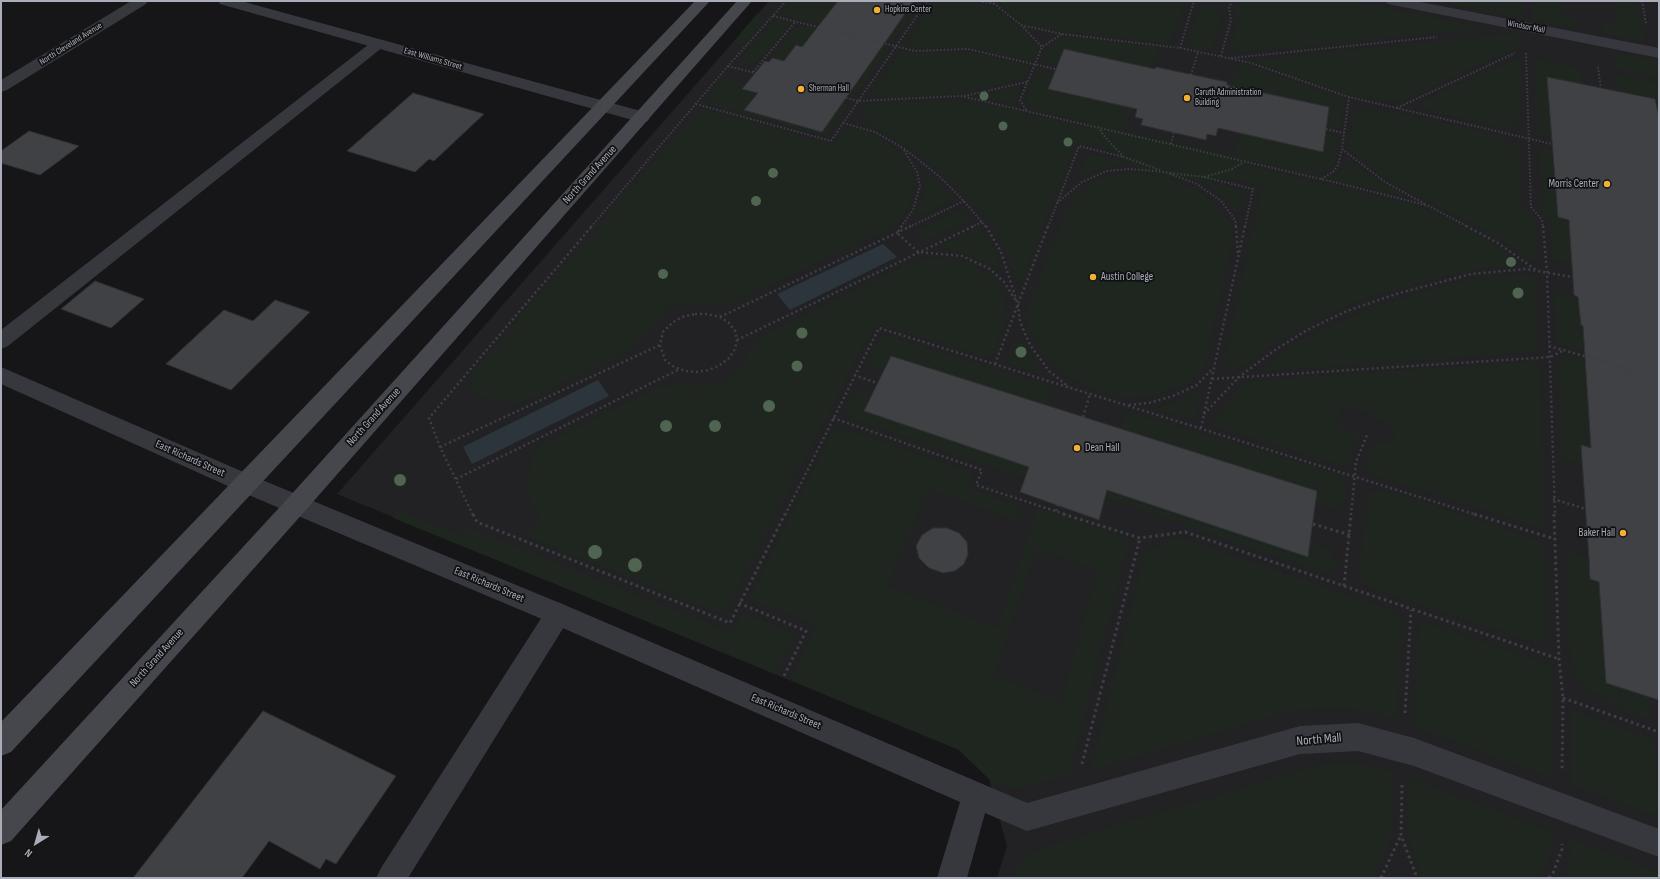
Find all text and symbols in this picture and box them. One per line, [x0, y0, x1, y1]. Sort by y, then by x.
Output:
marker: Hopkins Center [872, 5, 882, 15]
place label: Hopkins Center [885, 5, 931, 15]
street label: Windsor Mall [1506, 18, 1546, 36]
street label: North Cleveland Avenue [38, 20, 104, 68]
street label: East Williams Street [403, 46, 463, 72]
marker: Sherman Hall [796, 84, 806, 94]
place label: Sherman Hall [809, 84, 849, 94]
place label: Caruth Administration Building [1195, 88, 1261, 109]
marker: Caruth Administration Building [1182, 93, 1192, 103]
street label: North Grand Avenue [560, 143, 620, 207]
place label: Morris Center [1549, 177, 1599, 191]
marker: Morris Center [1602, 179, 1612, 189]
place label: Austin College [1101, 270, 1153, 284]
marker: Austin College [1088, 272, 1098, 282]
street label: North Grand Avenue [344, 385, 404, 449]
street label: East Richards Street [153, 438, 227, 480]
place label: Dean Hall [1085, 441, 1119, 455]
marker: Dean Hall [1072, 443, 1082, 453]
place label: Baker Hall [1579, 526, 1615, 540]
marker: Baker Hall [1618, 528, 1628, 538]
street label: East Richards Street [452, 564, 526, 606]
street label: North Grand Avenue [127, 626, 187, 690]
street label: East Richards Street [749, 691, 823, 733]
street label: North Mall [1296, 730, 1342, 750]
north arrow [16, 823, 56, 863]
text: N [22, 846, 35, 860]

